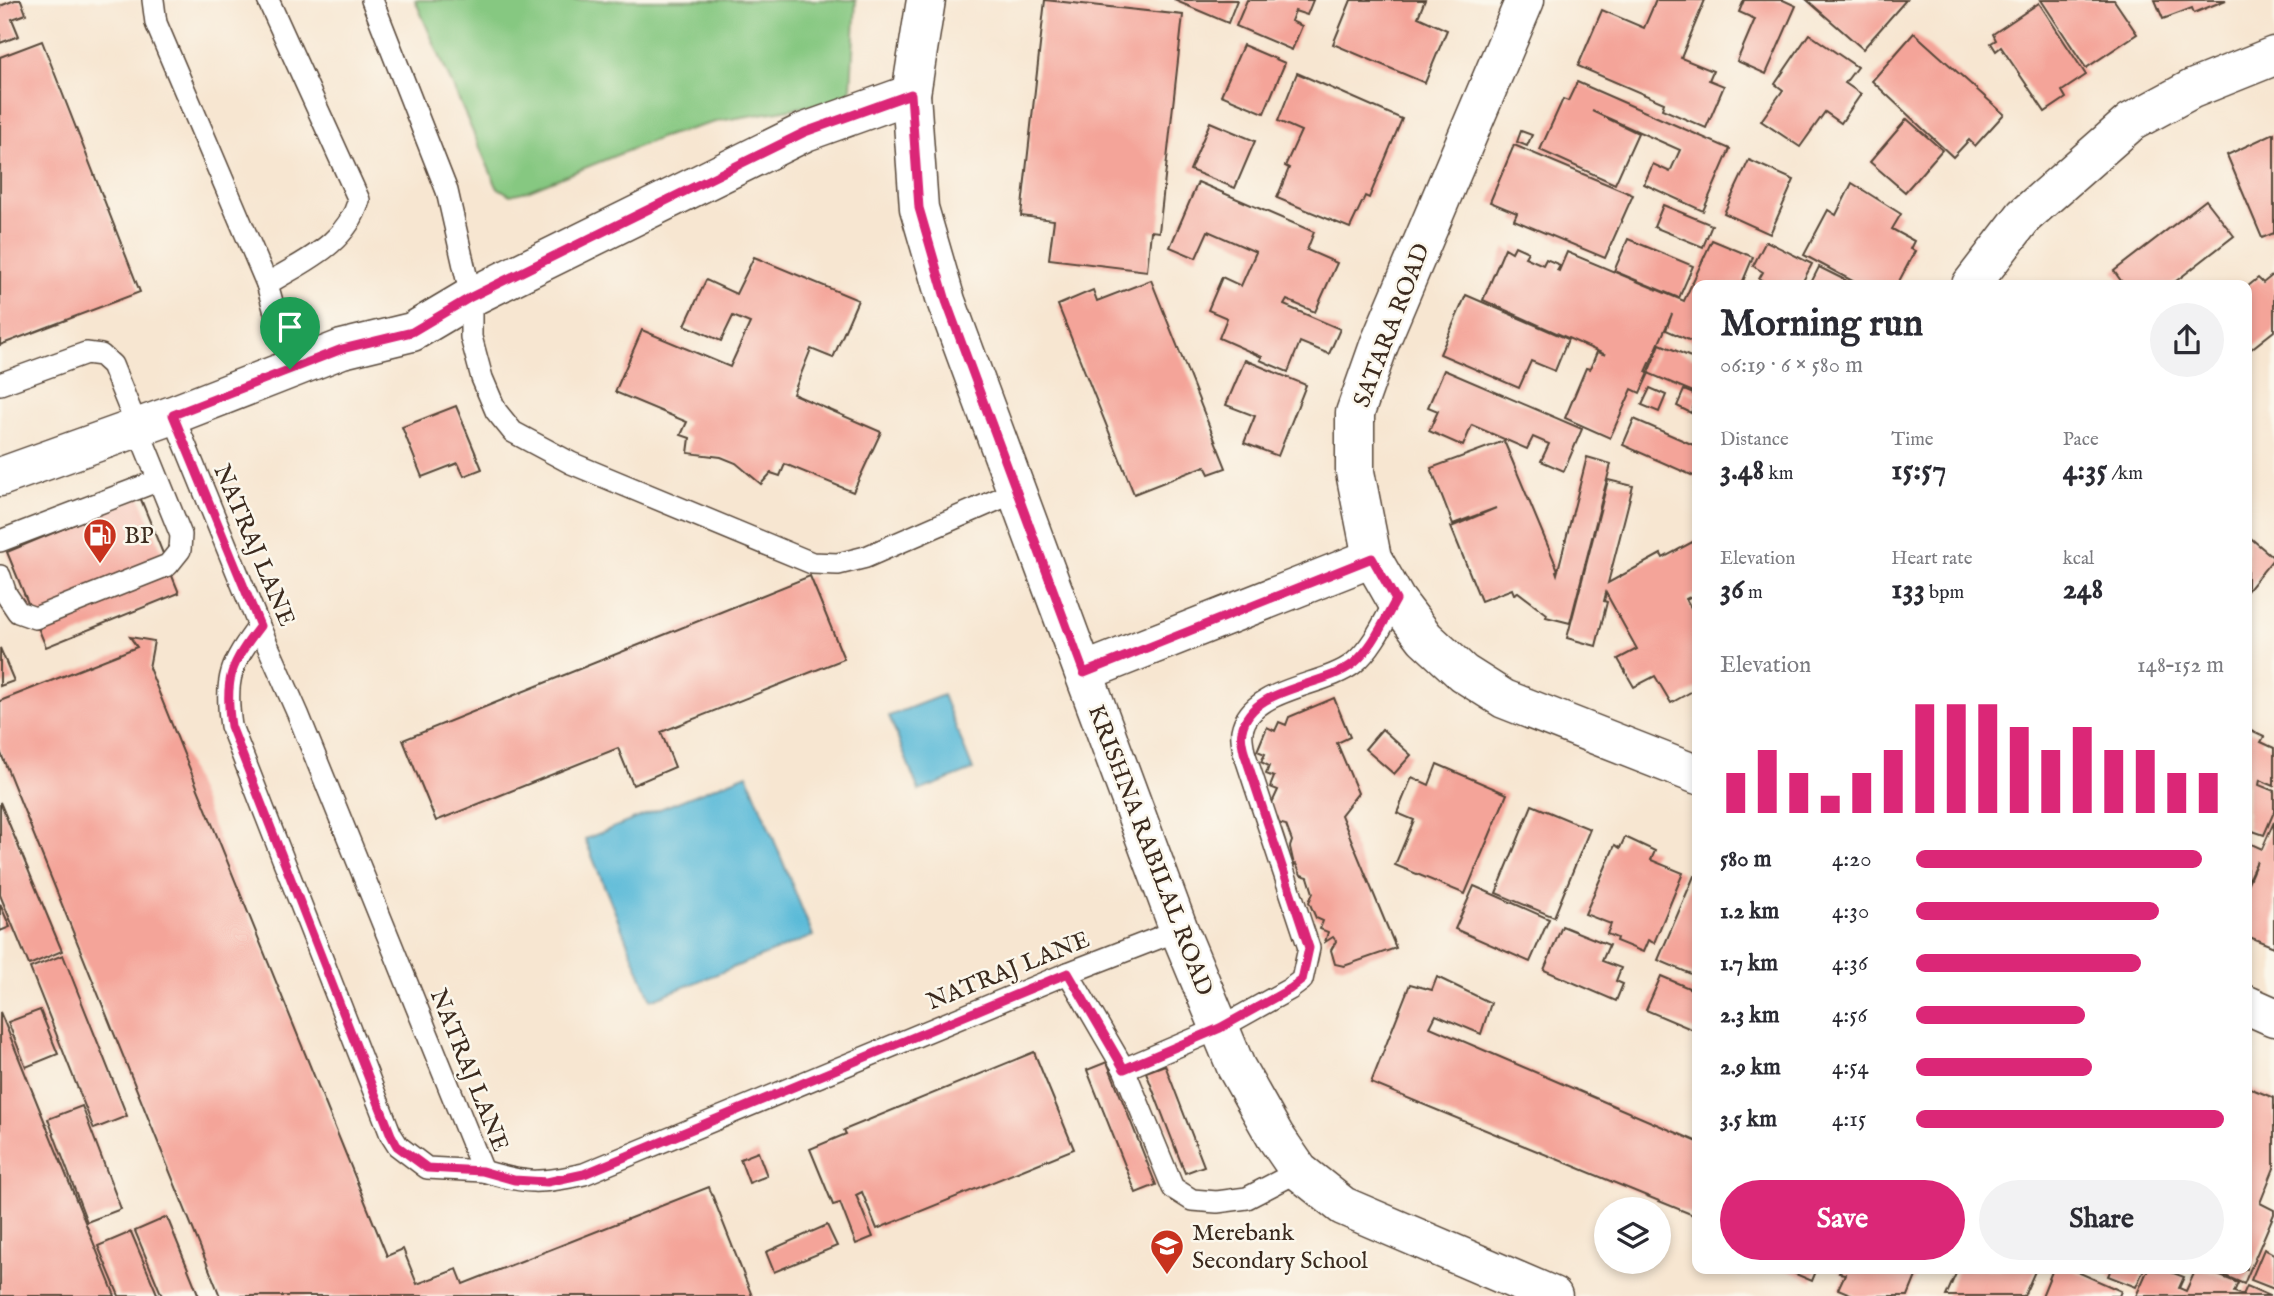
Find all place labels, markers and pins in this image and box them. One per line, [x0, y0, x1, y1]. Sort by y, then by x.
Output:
pin [260, 297, 320, 369]
fuel station icon: BP [81, 516, 119, 565]
place label: BP [124, 521, 154, 552]
place label: Merebank Secondary School [1192, 1218, 1368, 1277]
school or university icon: Merebank Secondary School [1148, 1227, 1186, 1276]

